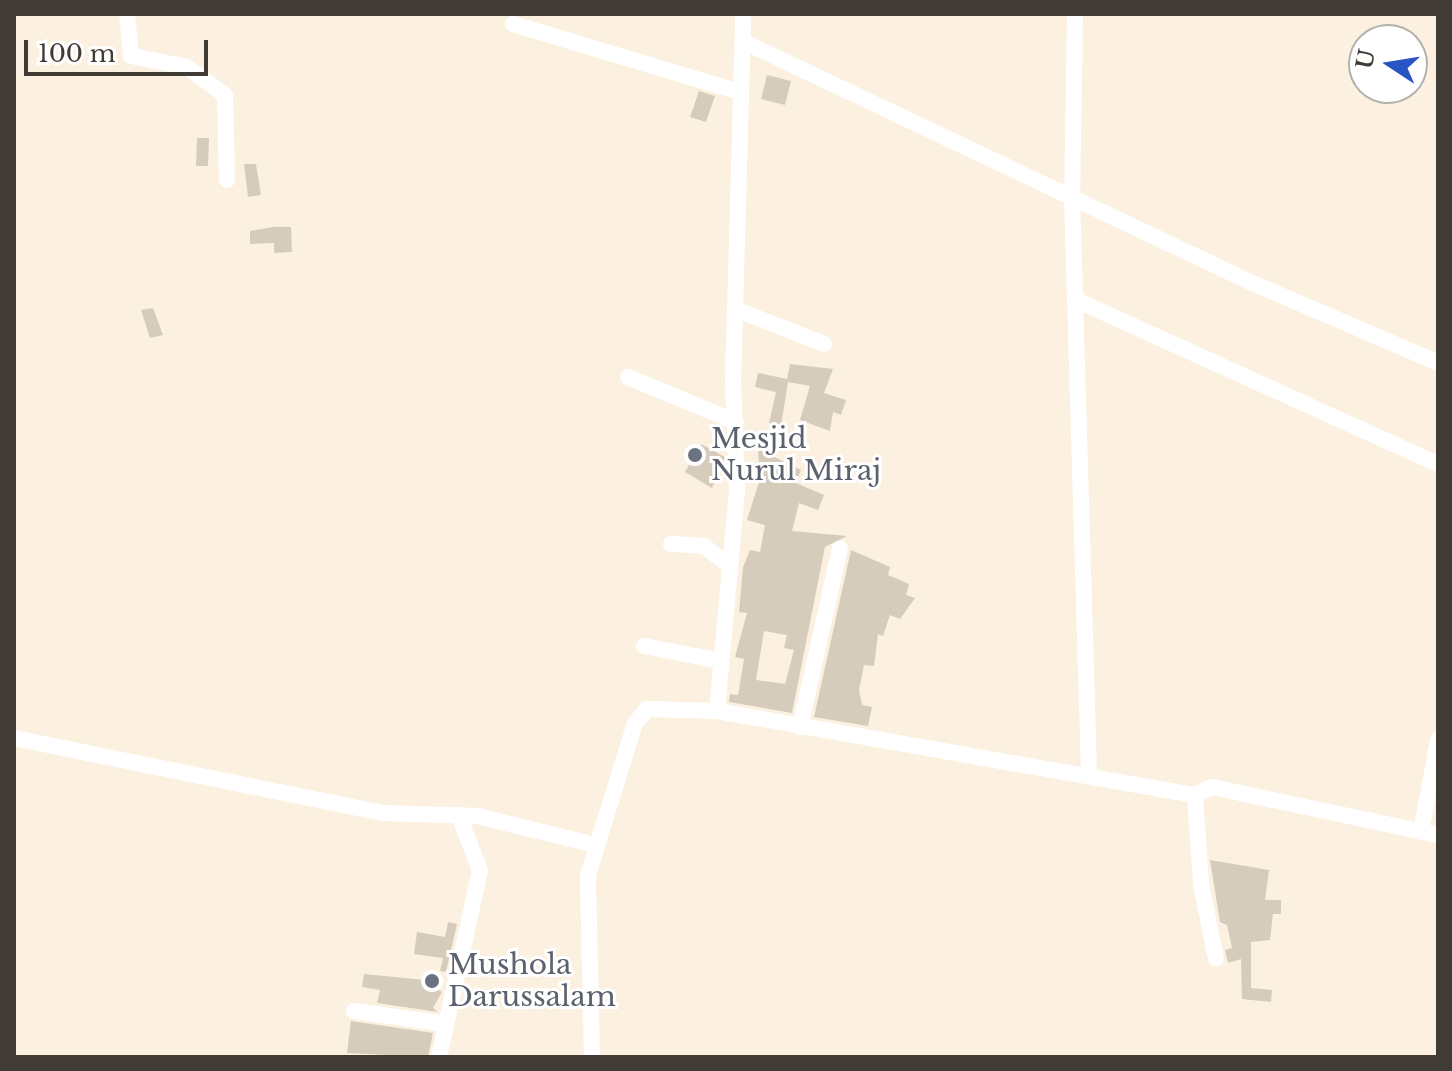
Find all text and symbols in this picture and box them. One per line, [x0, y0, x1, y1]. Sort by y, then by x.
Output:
scale bar [28, 24, 212, 74]
north arrow [1348, 24, 1428, 104]
text: 100 m [38, 39, 116, 68]
text: U [1351, 47, 1381, 72]
place label: Mesjid Nurul Miraj [711, 422, 881, 488]
marker: Mesjid Nurul Miraj [686, 446, 704, 464]
place label: Mushola Darussalam [448, 948, 616, 1014]
marker: Mushola Darussalam [423, 972, 441, 990]

